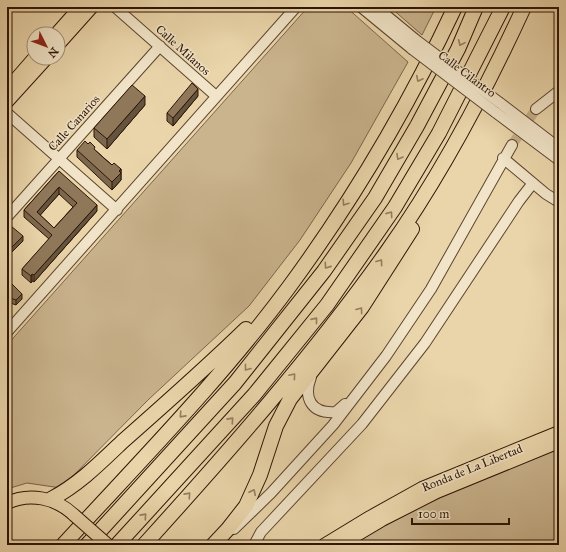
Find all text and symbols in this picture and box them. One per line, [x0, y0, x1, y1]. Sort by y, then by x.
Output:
street label: Calle Milanos [153, 22, 213, 78]
north arrow [26, 26, 66, 66]
one-way arrow [457, 39, 465, 46]
text: N [45, 45, 61, 61]
street label: Calle Cilantro [435, 48, 499, 100]
one-way arrow [416, 75, 424, 83]
street label: Calle Canarios [45, 92, 103, 154]
one-way arrow [396, 153, 403, 160]
one-way arrow [342, 199, 350, 206]
one-way arrow [385, 211, 393, 218]
one-way arrow [375, 259, 382, 266]
one-way arrow [325, 261, 332, 268]
one-way arrow [355, 307, 362, 314]
one-way arrow [310, 318, 317, 325]
one-way arrow [245, 364, 252, 371]
one-way arrow [288, 374, 295, 381]
one-way arrow [179, 410, 187, 418]
one-way arrow [227, 417, 234, 425]
street label: Ronda de La Libertad [420, 441, 524, 495]
one-way arrow [248, 489, 256, 496]
one-way arrow [184, 492, 191, 500]
scale bar [412, 500, 509, 526]
text: 100 m [418, 507, 449, 521]
one-way arrow [139, 513, 146, 521]

